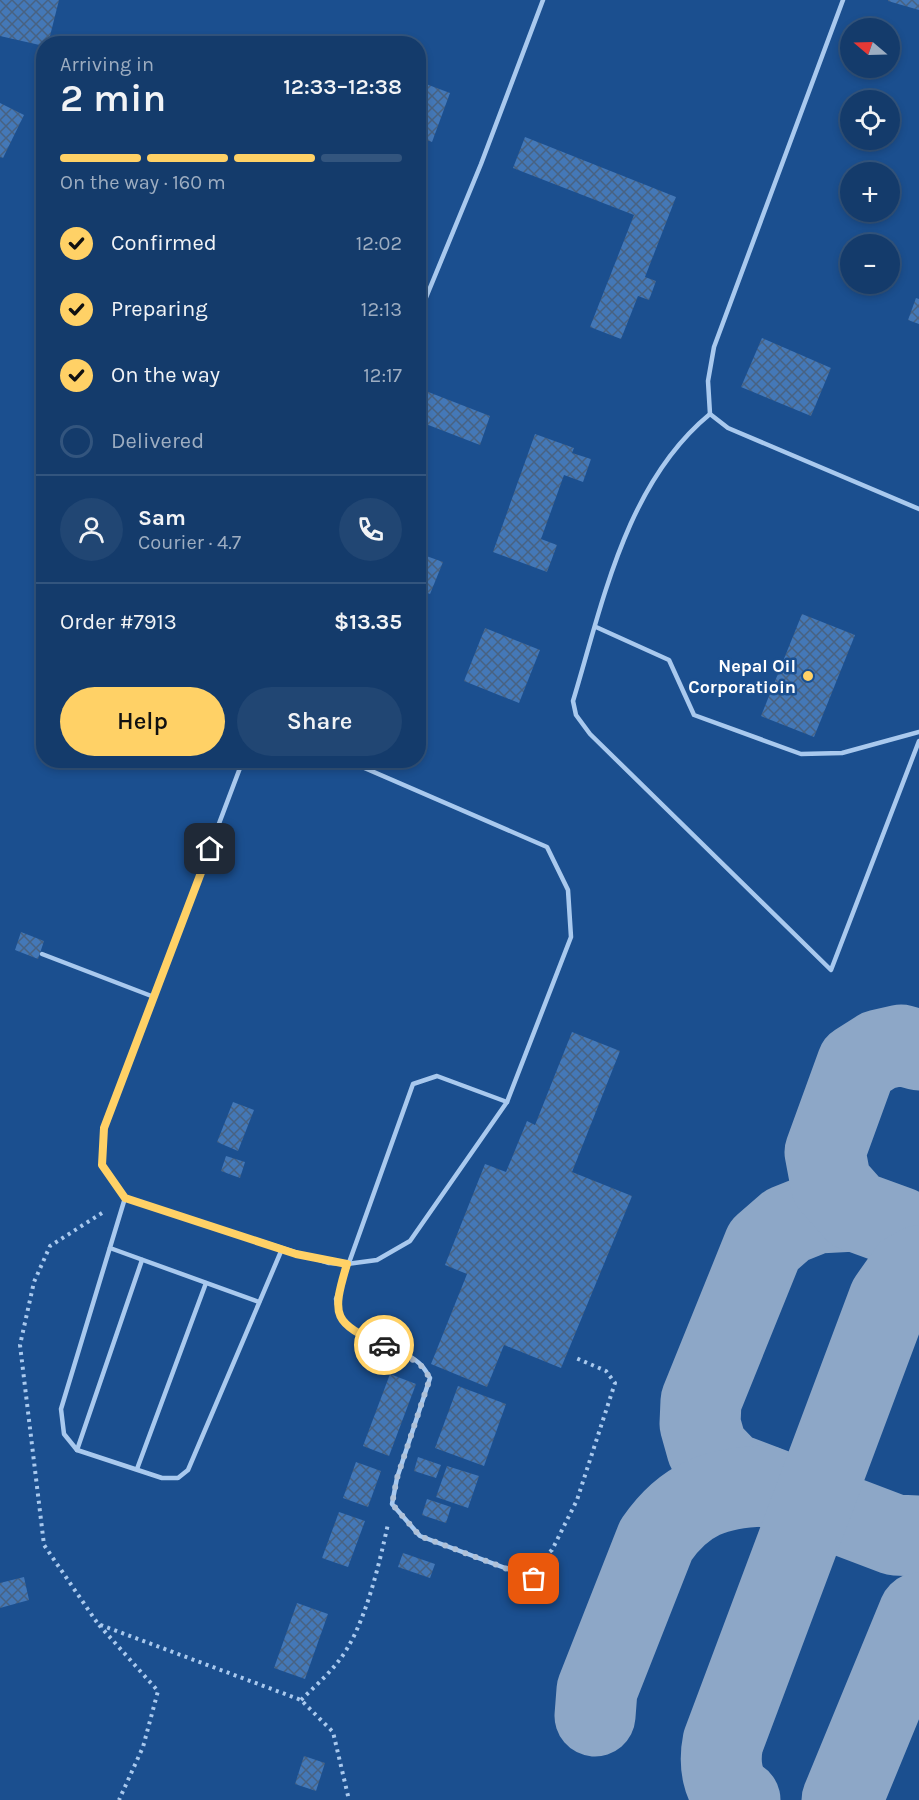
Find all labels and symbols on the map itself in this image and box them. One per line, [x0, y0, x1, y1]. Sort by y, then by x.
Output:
north arrow [840, 18, 900, 78]
place label: Nepal Oil Corporatioin [688, 655, 796, 698]
marker: Nepal Oil Corporatioin [801, 669, 815, 683]
pin [184, 823, 235, 874]
courier [354, 1315, 414, 1375]
pin [508, 1553, 559, 1604]

